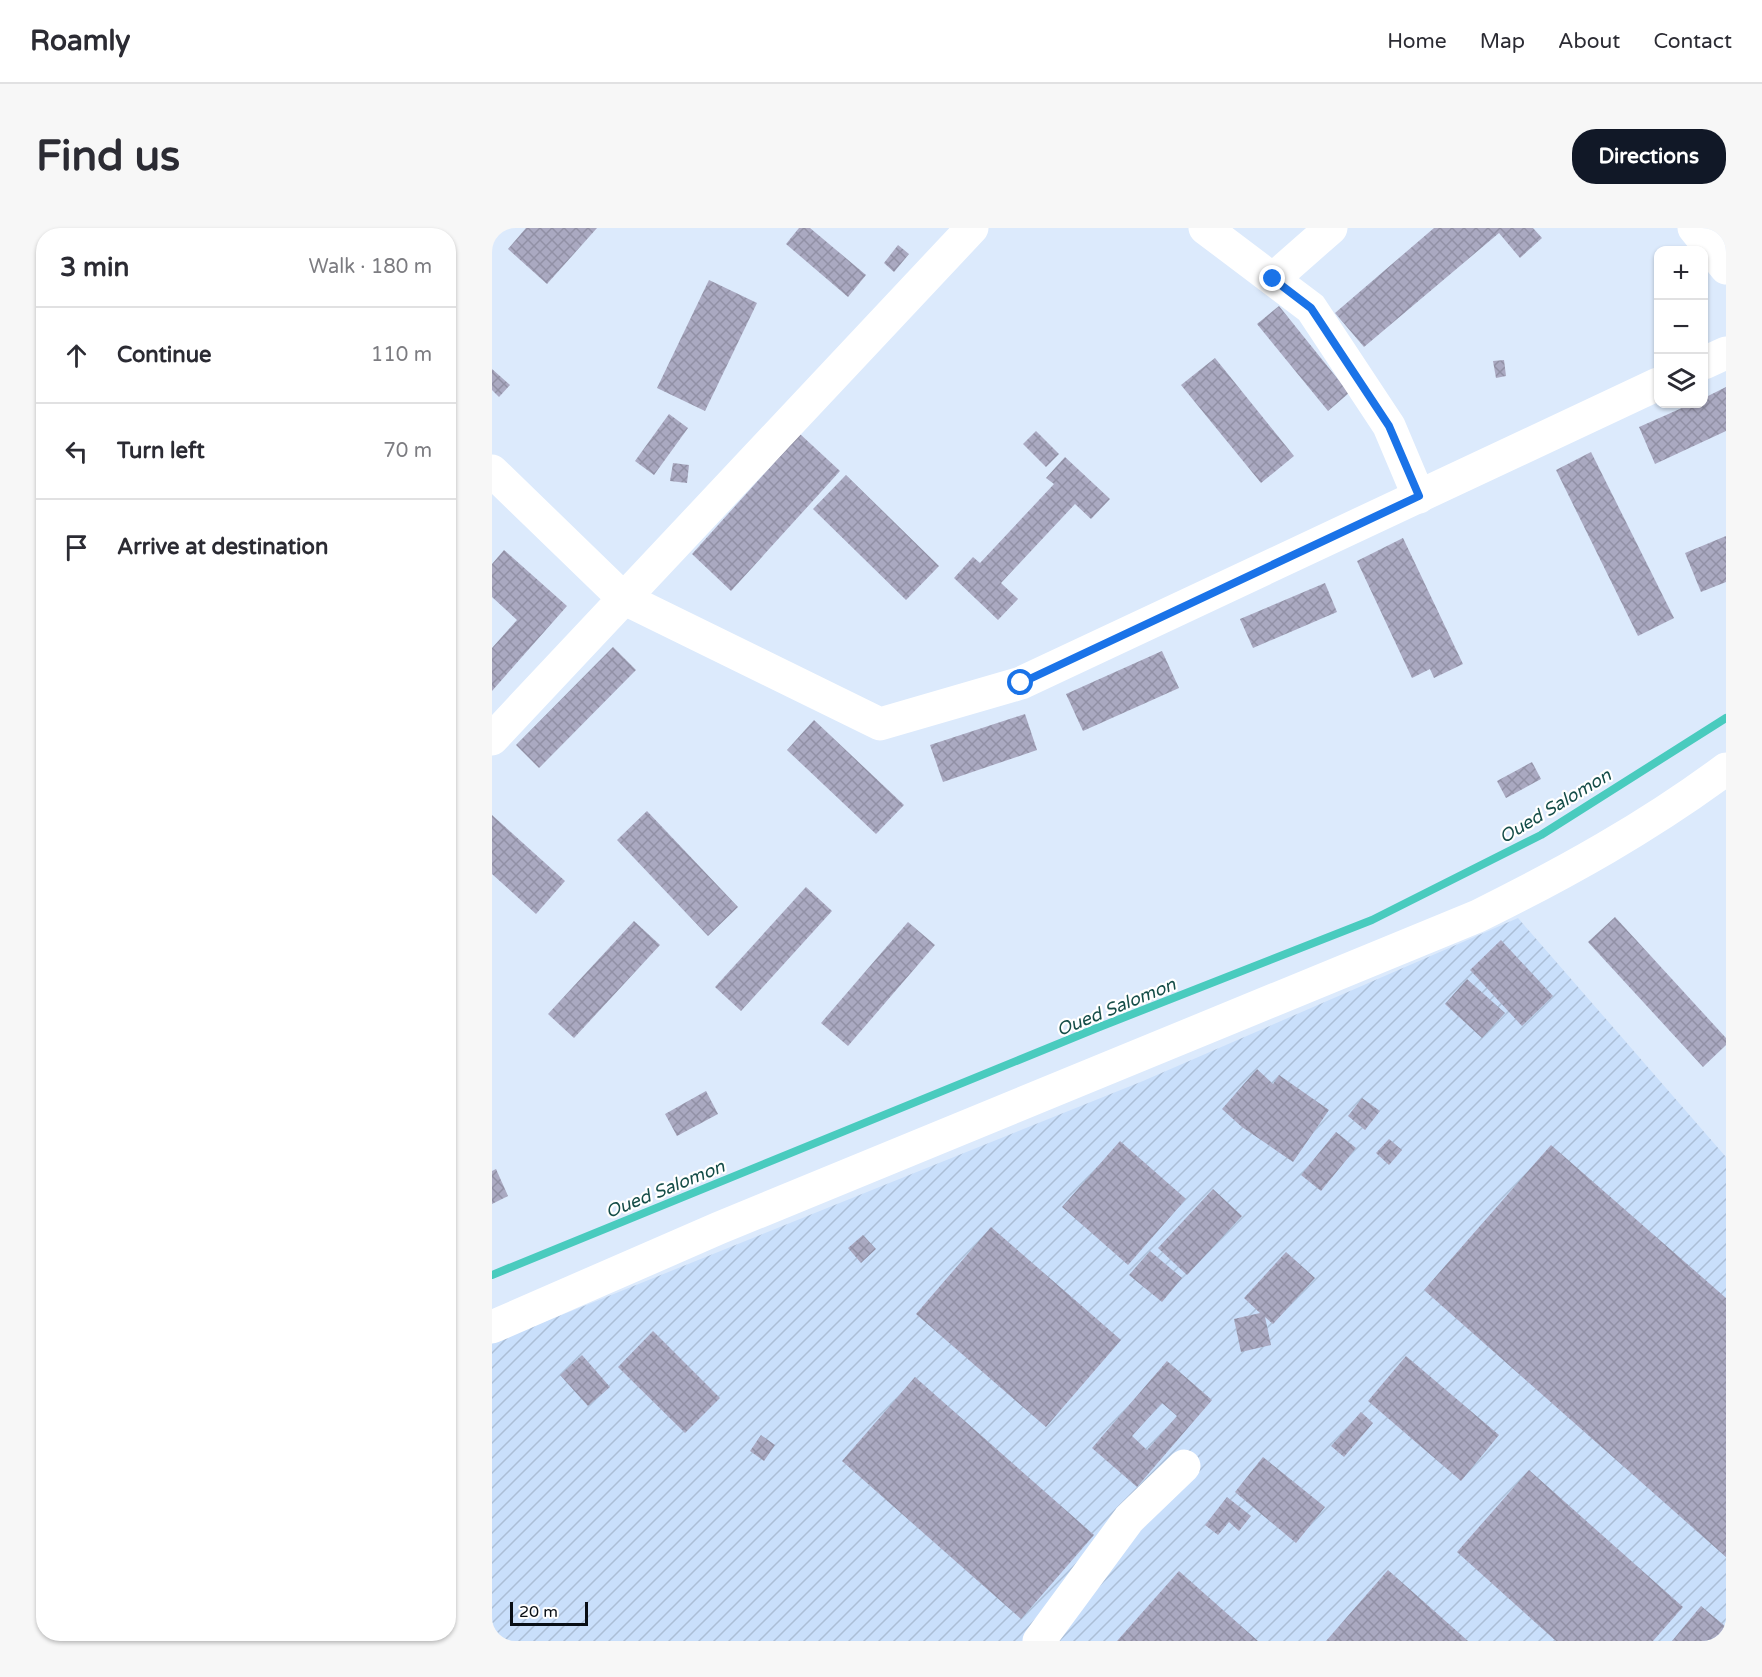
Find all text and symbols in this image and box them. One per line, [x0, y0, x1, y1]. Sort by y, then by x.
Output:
text: Roamly [30, 24, 130, 58]
text: Home [1387, 29, 1447, 54]
text: Map [1480, 29, 1525, 54]
text: About [1558, 29, 1620, 54]
text: Contact [1653, 29, 1732, 54]
button: Directions [1572, 129, 1726, 184]
text: Find us [36, 131, 180, 182]
map controls [1654, 246, 1708, 408]
button: + [1654, 246, 1708, 300]
text: 3 min [60, 252, 129, 283]
text: Walk · 180 m [309, 255, 432, 279]
route end [1259, 265, 1285, 291]
button: − [1654, 300, 1708, 354]
icon: ahead [60, 339, 93, 372]
text: Continue [117, 342, 212, 368]
text: 110 m [371, 343, 432, 367]
button: layers [1654, 354, 1708, 408]
icon: left [60, 435, 93, 468]
text: Turn left [117, 438, 205, 464]
text: 70 m [383, 439, 432, 463]
icon: arrive [60, 531, 93, 564]
text: Arrive at destination [117, 534, 328, 560]
route start [1007, 669, 1033, 695]
water label: Oued Salomon [1495, 763, 1616, 848]
water label: Oued Salomon [1053, 973, 1180, 1041]
water label: Oued Salomon [602, 1155, 729, 1223]
scale bar [510, 1599, 588, 1626]
text: 20 m [519, 1602, 558, 1622]

